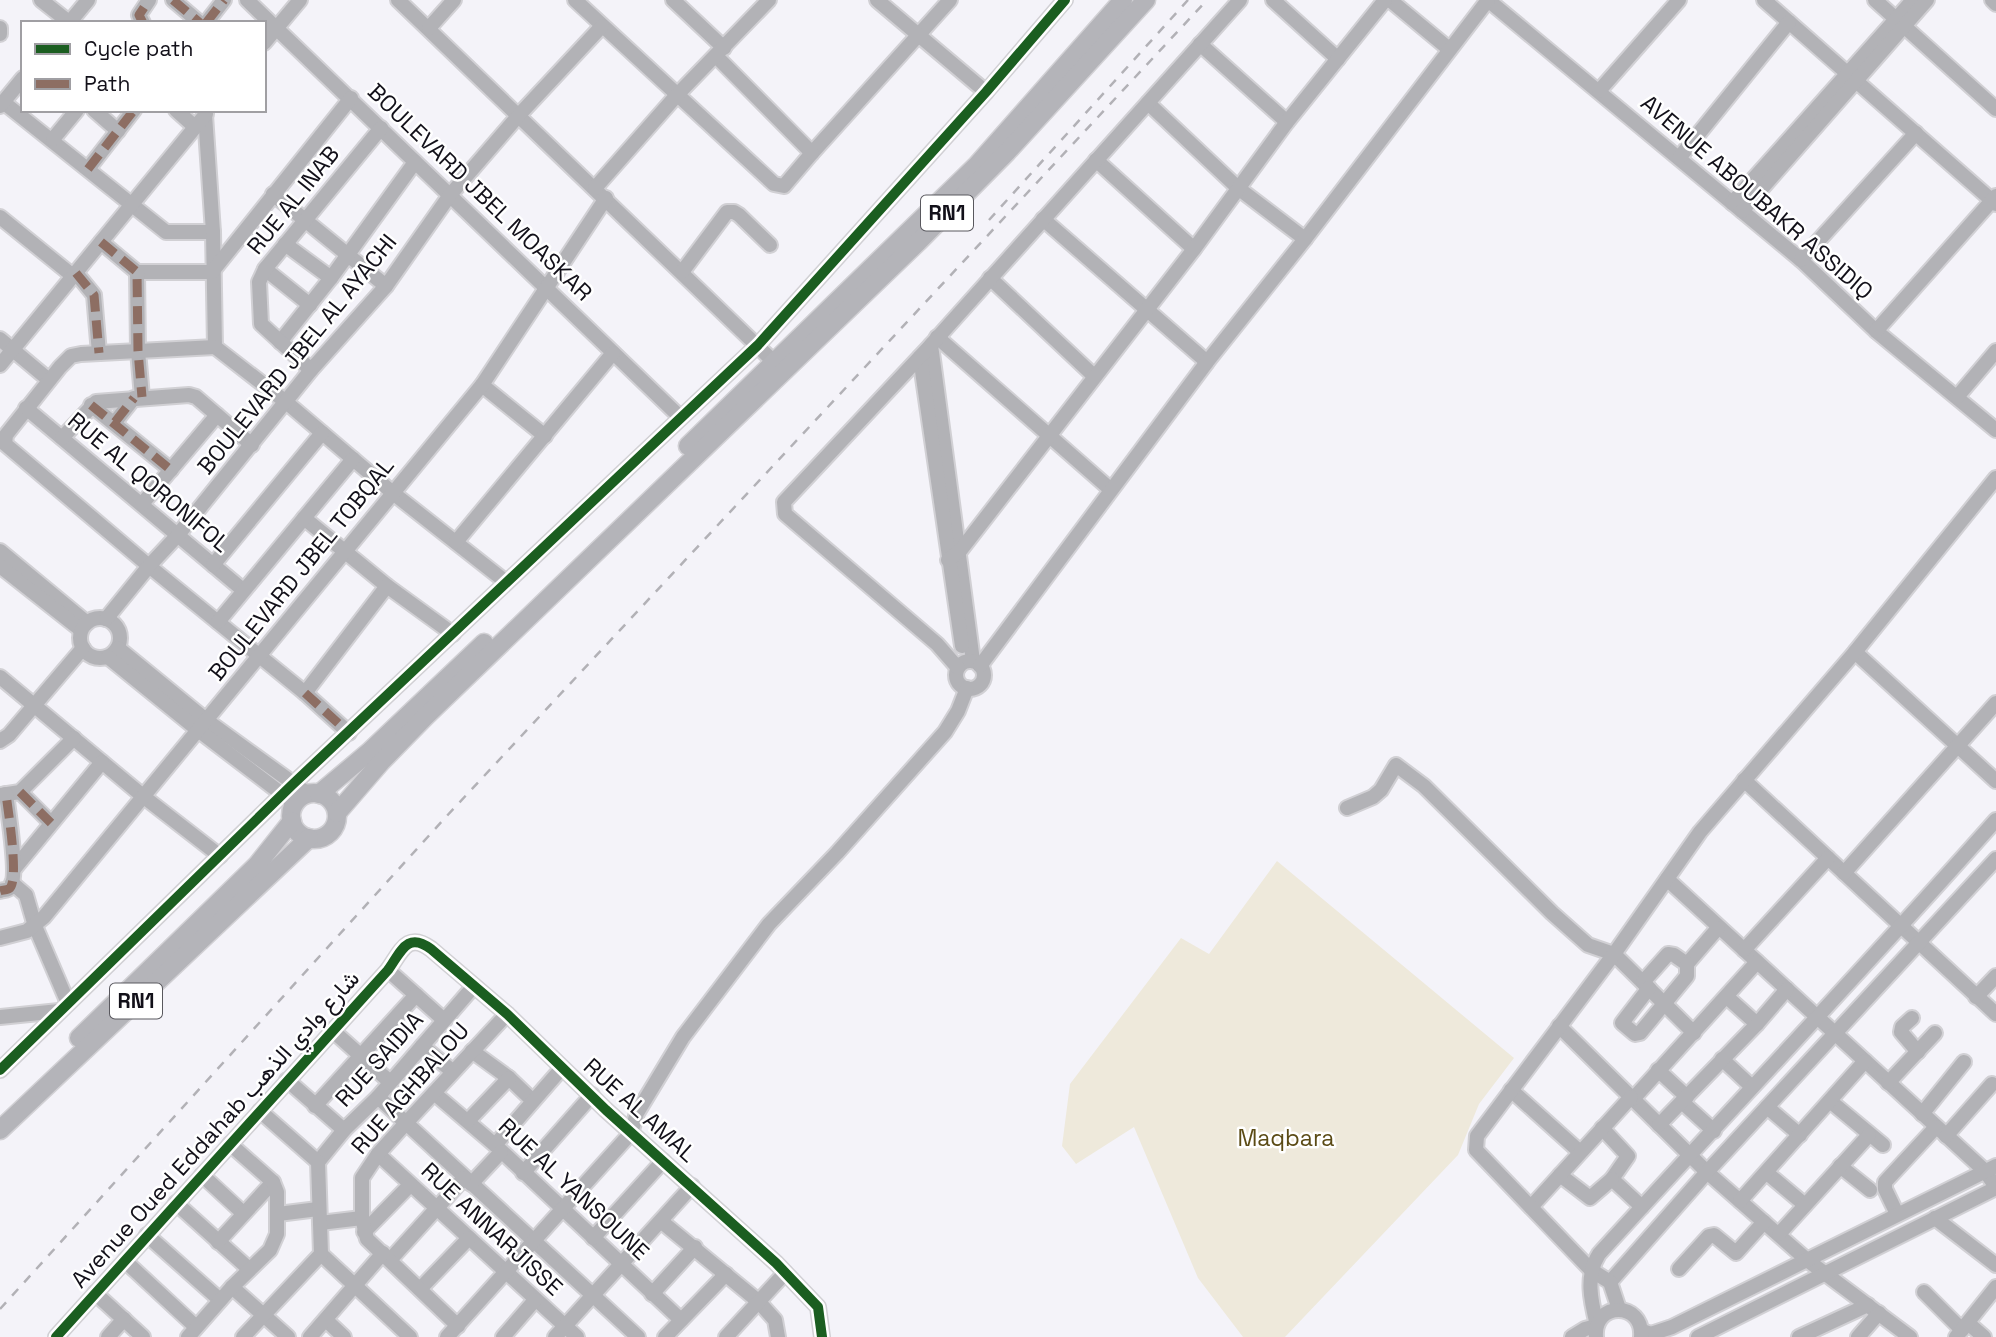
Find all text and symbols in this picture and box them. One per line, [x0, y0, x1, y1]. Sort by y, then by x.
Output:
legend [21, 21, 266, 112]
text: Cycle path [84, 35, 193, 62]
text: Path [84, 70, 130, 97]
street label: BOULEVARD JBEL MOASKAR [361, 77, 599, 307]
street label: AVENUE ABOUBAKR ASSIDIQ [1635, 88, 1879, 306]
street label: RUE AL INAB [240, 140, 346, 260]
road number: RN1 [921, 196, 973, 230]
street label: BOULEVARD JBEL AL AYACHI [191, 228, 403, 480]
street label: RUE AL QORONIFOL [62, 405, 236, 559]
street label: BOULEVARD JBEL TOBQAL [202, 451, 400, 687]
street label: Avenue Oued Eddahab شارع وادي الذهب [64, 964, 369, 1297]
road number: RN1 [110, 984, 162, 1018]
street label: RUE SAIDIA [328, 1005, 430, 1113]
street label: RUE AGHBALOU [344, 1016, 476, 1160]
street label: RUE AL AMAL [577, 1051, 703, 1169]
street label: RUE AL YANSOUNE [492, 1111, 656, 1267]
park label: Maqbara [1237, 1123, 1335, 1153]
street label: RUE ANNARJISSE [415, 1156, 569, 1302]

